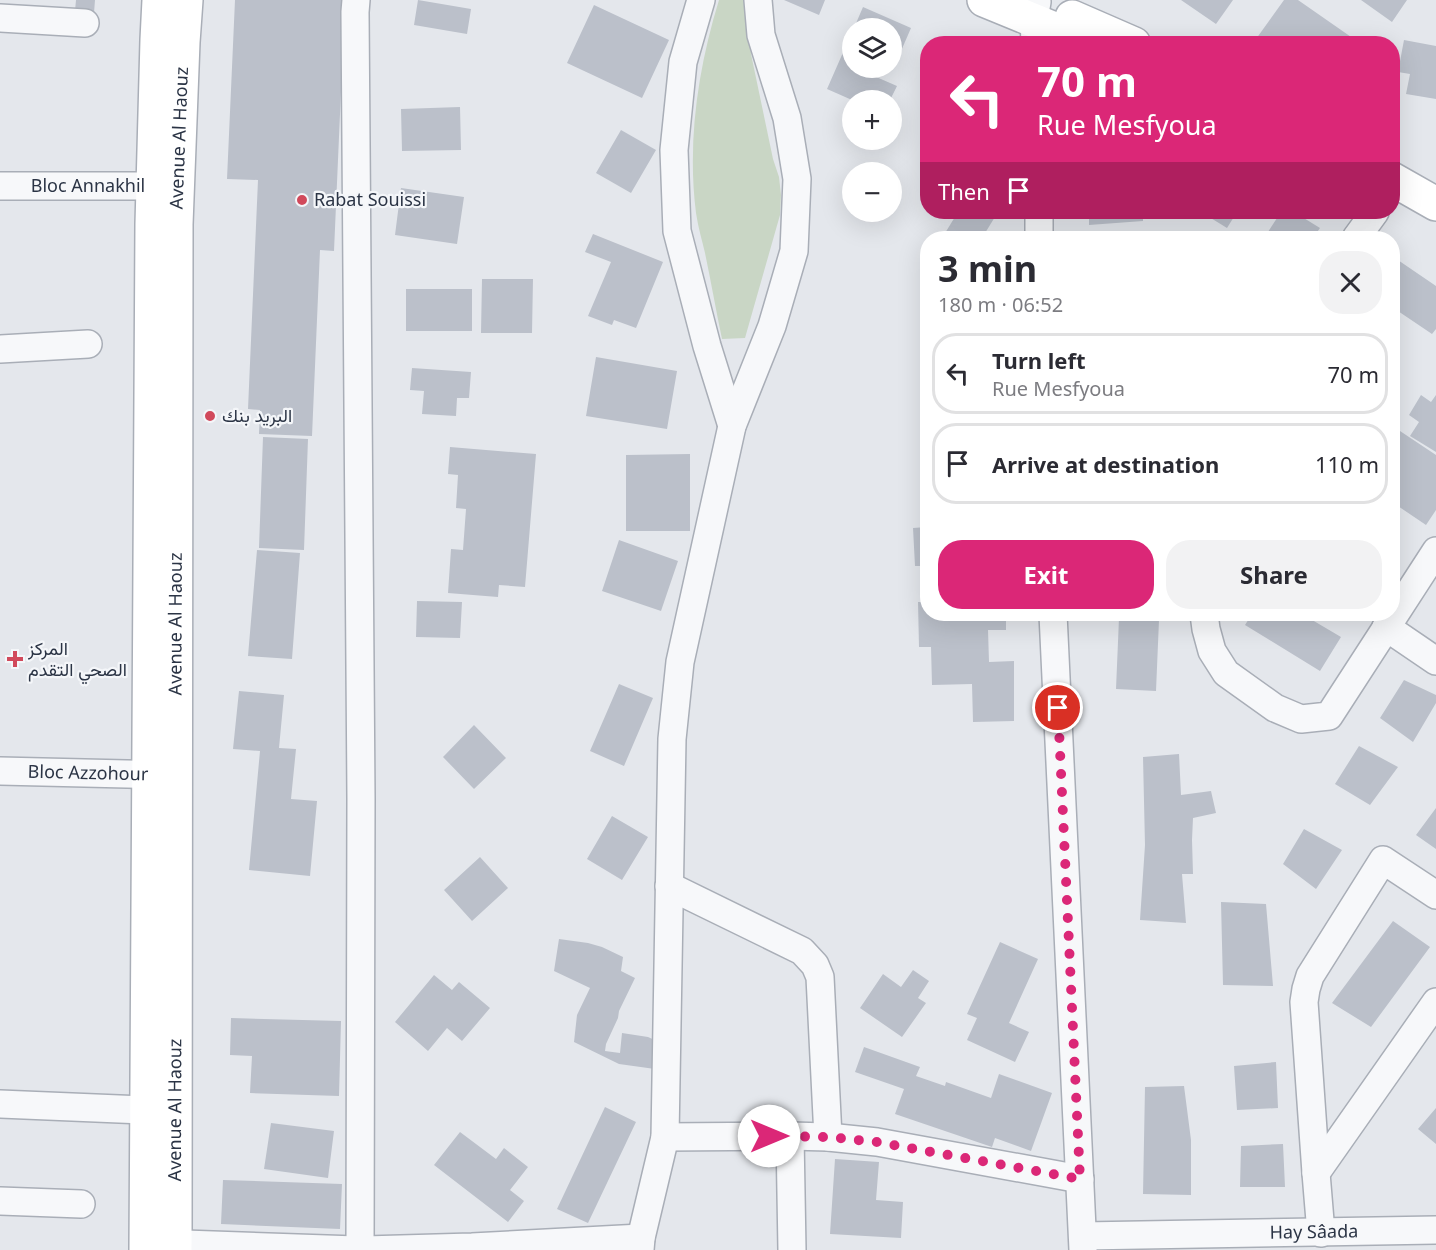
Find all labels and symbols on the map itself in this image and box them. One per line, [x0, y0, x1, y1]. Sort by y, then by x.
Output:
street label: Avenue Al Haouz [164, 66, 193, 210]
street label: Bloc Annakhil [31, 173, 145, 197]
place label: Rabat Souissi [314, 187, 426, 211]
marker: Rabat Souissi [295, 193, 309, 207]
place label: البريد بنك [222, 403, 292, 427]
marker: البريد بنك [203, 409, 217, 423]
street label: Avenue Al Haouz [163, 553, 187, 695]
place label: المركز الصحي التقدم [27, 636, 127, 685]
marker: المركز الصحي التقدم [6, 650, 24, 668]
pin [1032, 682, 1083, 733]
street label: Bloc Azzohour [27, 759, 149, 786]
street label: Avenue Al Haouz [162, 1039, 186, 1181]
position arrow [737, 1104, 801, 1168]
street label: Hay Sâada [1269, 1218, 1358, 1244]

